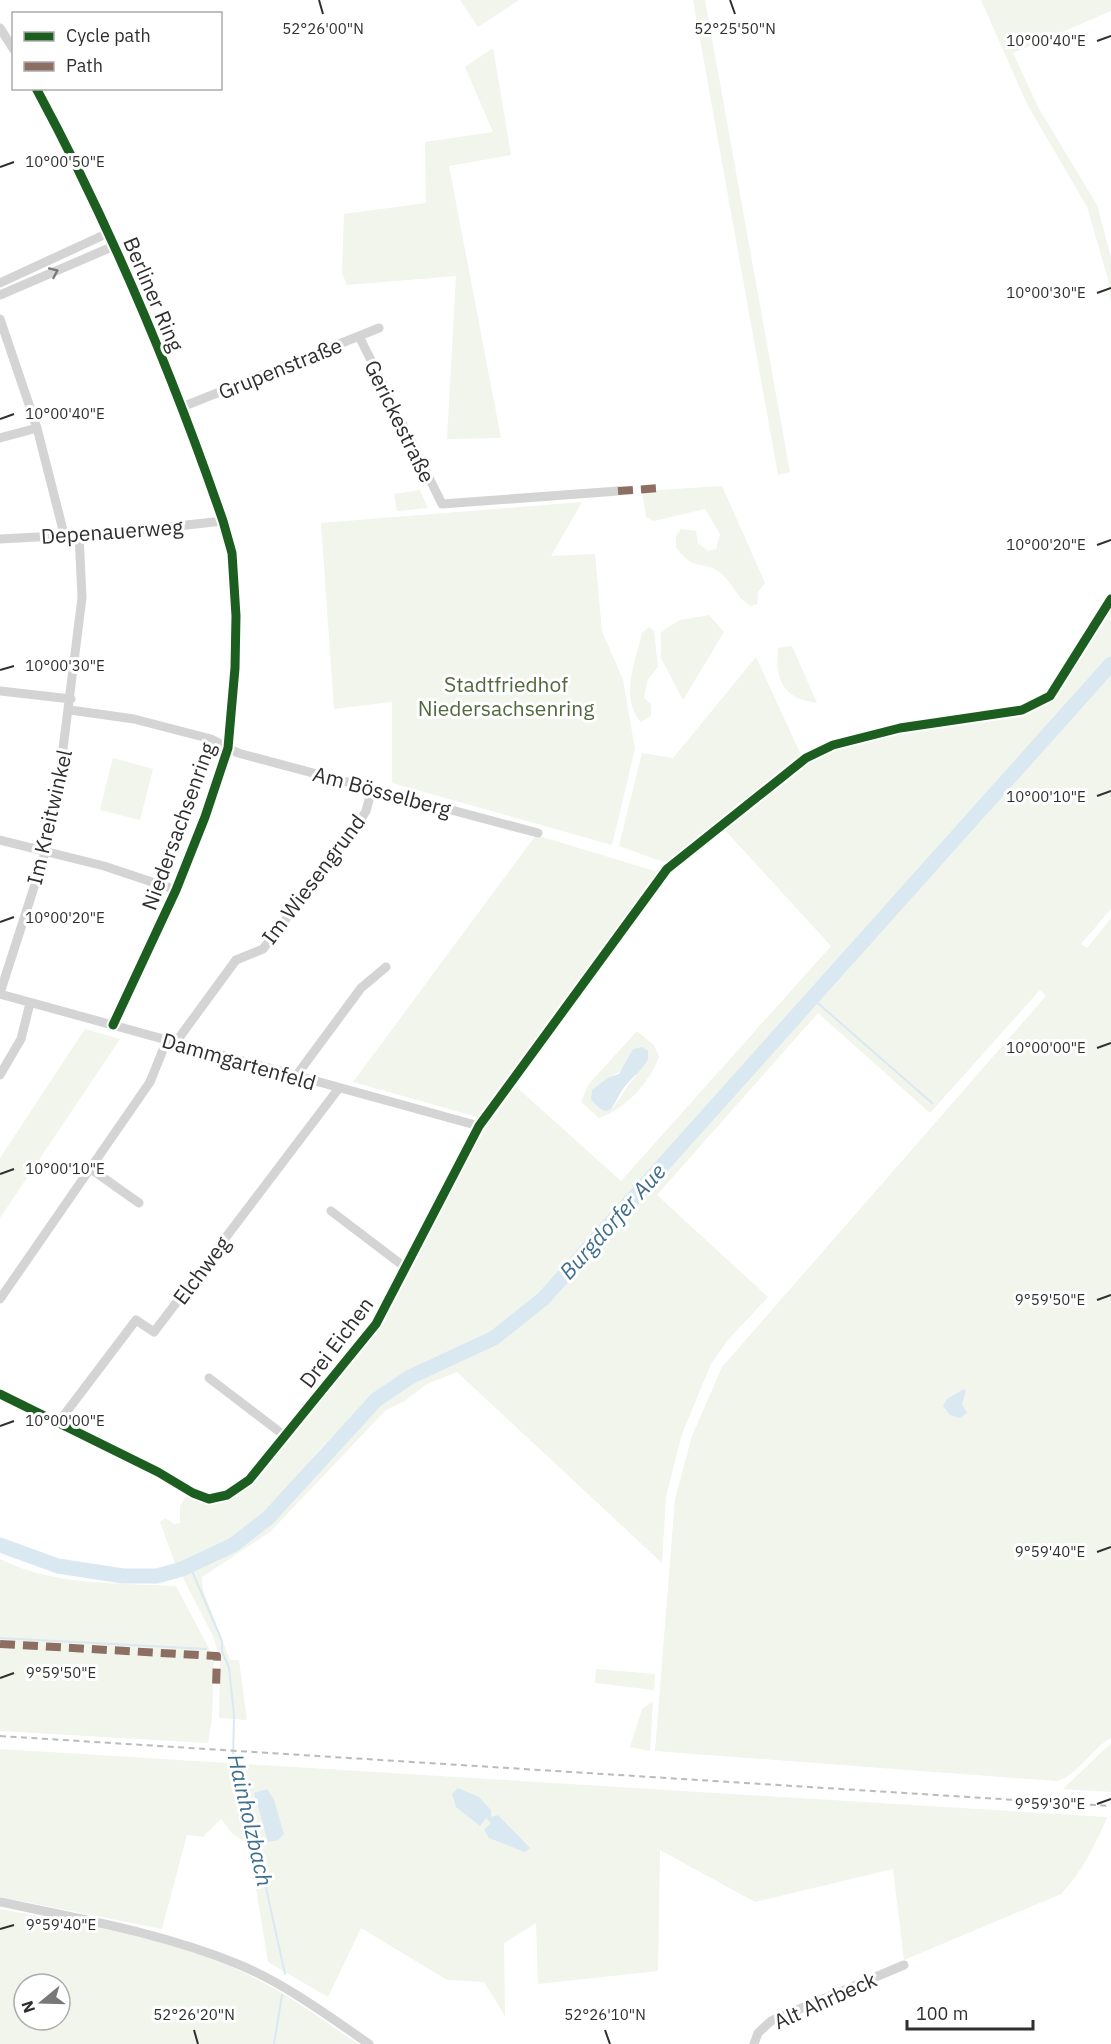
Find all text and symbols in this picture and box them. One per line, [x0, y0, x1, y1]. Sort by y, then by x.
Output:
legend [12, 12, 222, 90]
text: 52°26'00"N [282, 19, 364, 38]
text: 52°25'50"N [694, 19, 776, 38]
text: Cycle path [66, 24, 151, 47]
text: 10°00'40"E [1006, 31, 1086, 50]
text: Path [66, 54, 103, 77]
text: 10°00'50"E [25, 152, 105, 171]
street label: Berliner Ring [117, 232, 191, 356]
one-way arrow [47, 267, 58, 279]
text: 10°00'30"E [1006, 283, 1086, 302]
street label: Grupenstraße [214, 330, 346, 406]
street label: Gerickestraße [358, 355, 442, 487]
text: 10°00'40"E [25, 404, 105, 423]
street label: Depenauerweg [40, 512, 184, 550]
text: 10°00'20"E [1006, 535, 1086, 554]
text: 10°00'30"E [25, 656, 105, 675]
park label: Stadtfriedhof Niedersachsenring [418, 670, 594, 722]
street label: Niedersachsenring [135, 738, 221, 914]
street label: Im Kreitwinkel [20, 746, 78, 887]
street label: Am Bösselberg [310, 759, 454, 823]
text: 10°00'10"E [1006, 787, 1086, 806]
street label: Im Wiesengrund [255, 808, 371, 950]
text: 10°00'20"E [25, 908, 105, 927]
street label: Dammgartenfeld [159, 1026, 319, 1096]
text: 10°00'00"E [1006, 1038, 1086, 1057]
water label: Burgdorfer Aue [552, 1157, 672, 1285]
text: 10°00'10"E [25, 1159, 105, 1178]
street label: Elchweg [166, 1230, 236, 1310]
text: 9°59'50"E [1015, 1290, 1085, 1309]
street label: Drei Eichen [293, 1291, 379, 1393]
text: 10°00'00"E [25, 1411, 105, 1430]
text: 9°59'40"E [1015, 1542, 1085, 1561]
text: 9°59'50"E [26, 1663, 96, 1682]
water label: Hainholzbach [222, 1751, 280, 1889]
text: 9°59'30"E [1015, 1794, 1085, 1813]
text: 9°59'40"E [26, 1915, 96, 1934]
street label: Alt Ahrbeck [769, 1965, 881, 2035]
north arrow [12, 1972, 72, 2032]
scale bar [907, 1993, 1033, 2031]
text: N [16, 1998, 39, 2016]
text: 100 m [916, 2002, 968, 2025]
text: 52°26'20"N [153, 2005, 235, 2024]
text: 52°26'10"N [564, 2005, 646, 2024]

